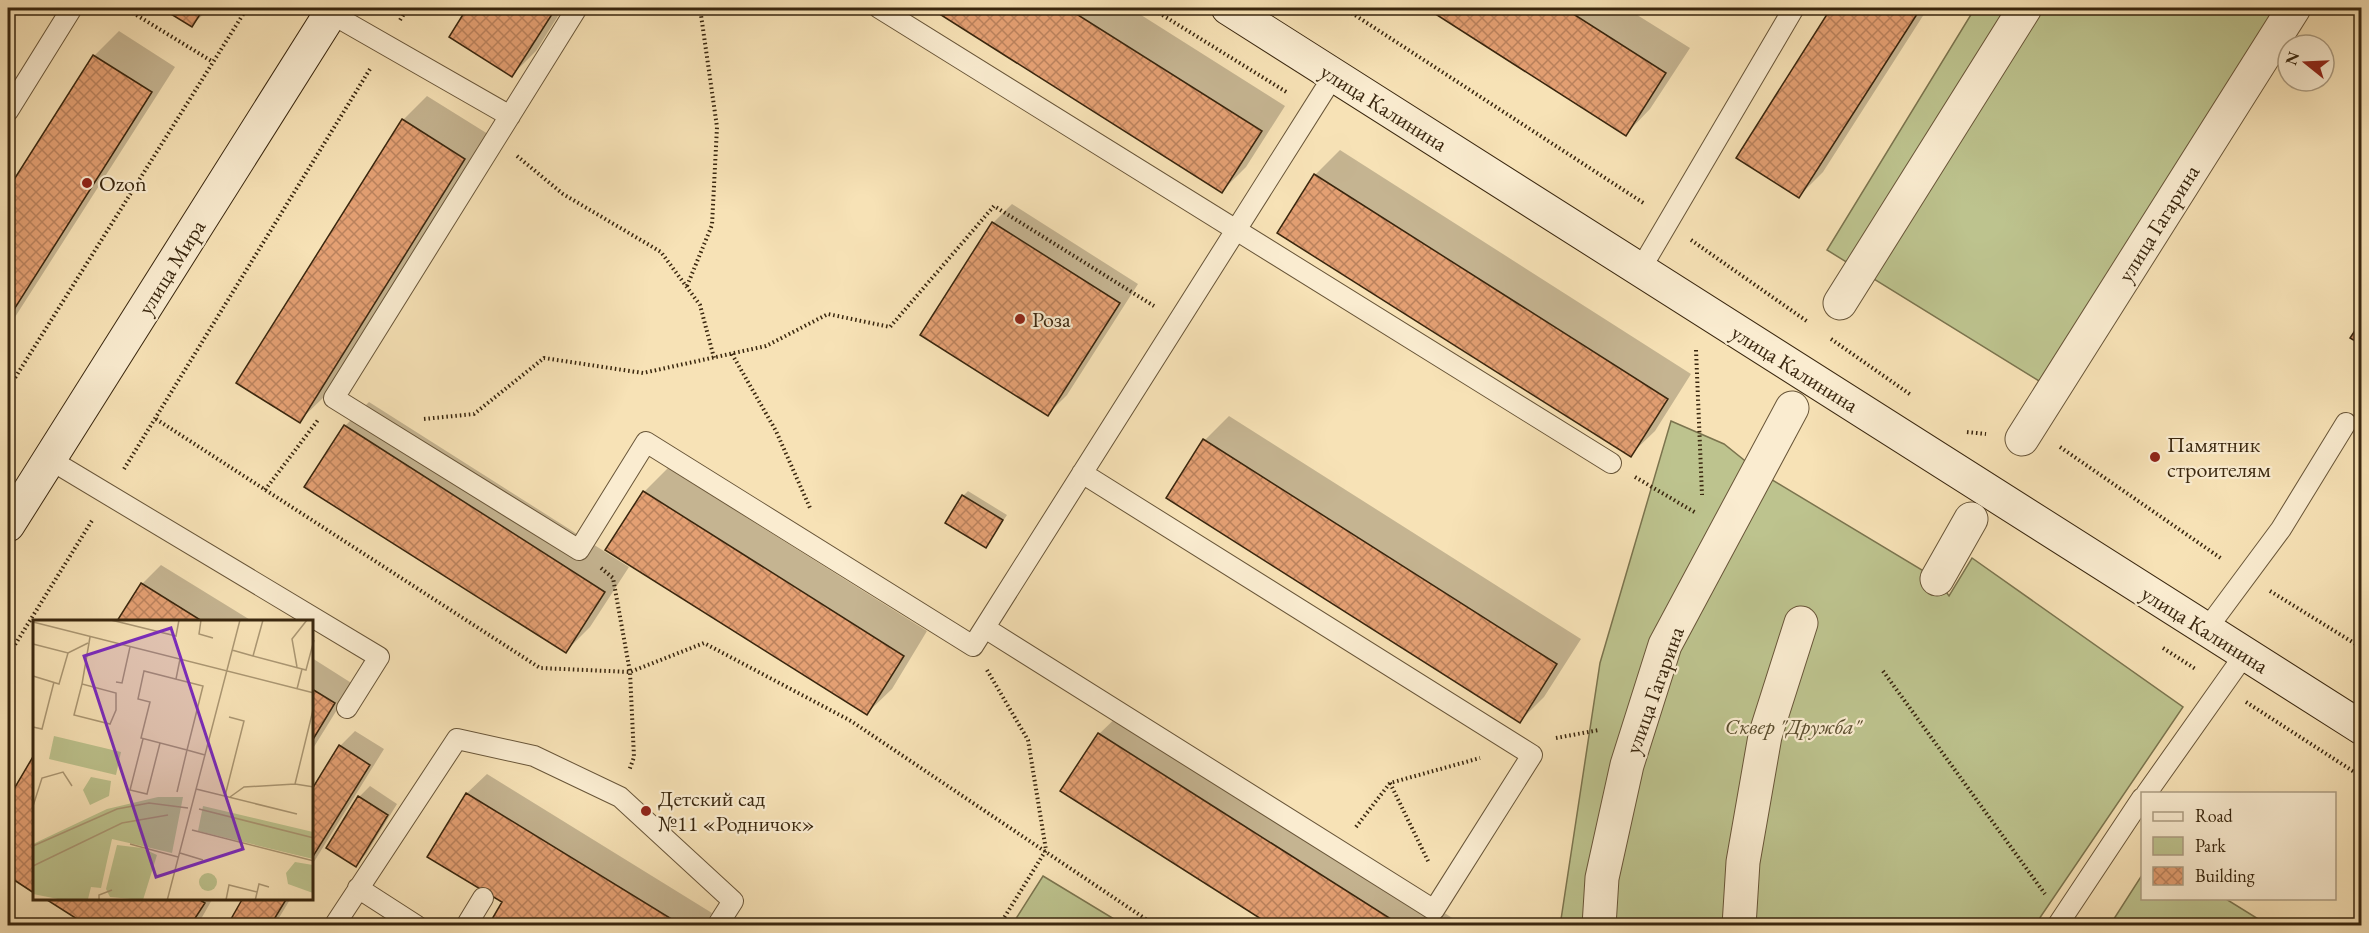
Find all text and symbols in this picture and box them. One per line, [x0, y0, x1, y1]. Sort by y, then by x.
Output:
north arrow [2276, 33, 2336, 93]
text: N [2280, 49, 2304, 68]
street label: улица Калинина [1315, 57, 1453, 158]
street label: улица Гагарина [2111, 159, 2206, 287]
place label: Ozon [99, 169, 147, 198]
marker: Ozon [80, 176, 94, 190]
street label: улица Мира [131, 214, 212, 320]
place label: Роза [1032, 305, 1071, 334]
marker: Роза [1013, 312, 1027, 326]
street label: улица Калинина [1726, 318, 1864, 419]
place label: Памятник строителям [2167, 430, 2271, 484]
marker: Памятник строителям [2148, 450, 2162, 464]
street label: улица Калинина [2136, 579, 2274, 680]
inset map [33, 620, 314, 900]
street label: улица Гагарина [1618, 622, 1691, 758]
park label: Сквер "Дружба" [1725, 712, 1864, 741]
place label: Детский сад №11 «Родничок» [658, 784, 815, 838]
legend [2141, 792, 2336, 900]
marker: Детский сад №11 «Родничок» [639, 804, 653, 818]
text: Road [2195, 804, 2234, 827]
text: Park [2195, 834, 2226, 857]
text: Building [2195, 864, 2255, 887]

